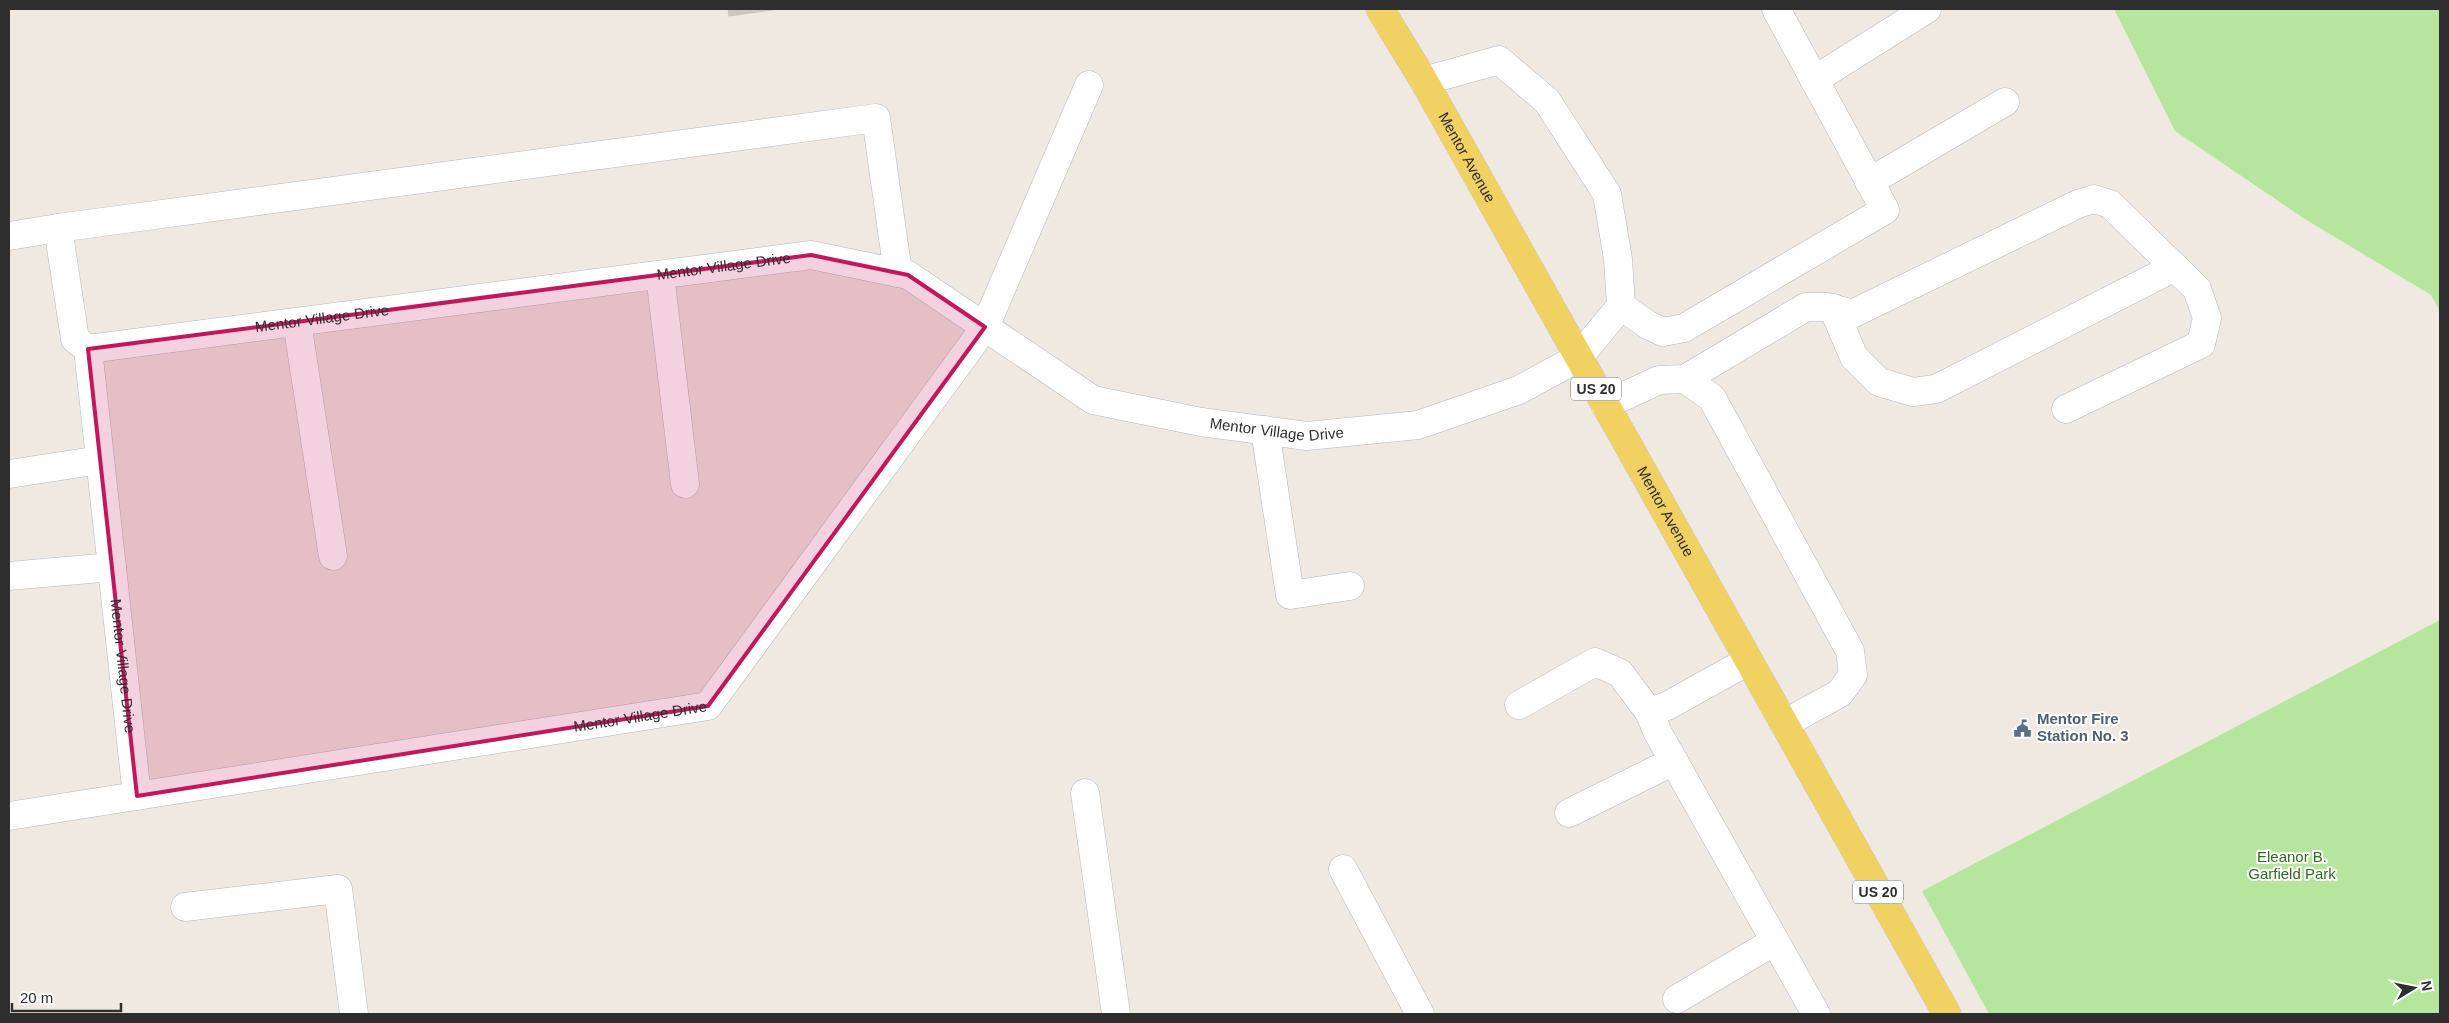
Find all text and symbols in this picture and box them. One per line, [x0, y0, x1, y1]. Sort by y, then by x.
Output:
street label: Mentor Avenue [1435, 109, 1499, 205]
street label: Mentor Village Drive [656, 249, 792, 283]
street label: Mentor Village Drive [254, 301, 390, 335]
road number: US 20 [1571, 378, 1621, 400]
street label: Mentor Village Drive [1209, 414, 1345, 444]
street label: Mentor Avenue [1634, 463, 1698, 559]
street label: Mentor Village Drive [107, 598, 139, 734]
street label: Mentor Village Drive [572, 697, 708, 735]
place label: Mentor Fire Station No. 3 [2037, 710, 2129, 744]
public building icon: Mentor Fire Station No. 3 [2013, 718, 2033, 738]
park label: Eleanor B. Garfield Park [2248, 848, 2336, 882]
road number: US 20 [1853, 880, 1903, 904]
north arrow [2389, 963, 2439, 1013]
text: N [2418, 979, 2436, 992]
scale bar [12, 980, 121, 1012]
text: 20 m [20, 989, 53, 1006]

